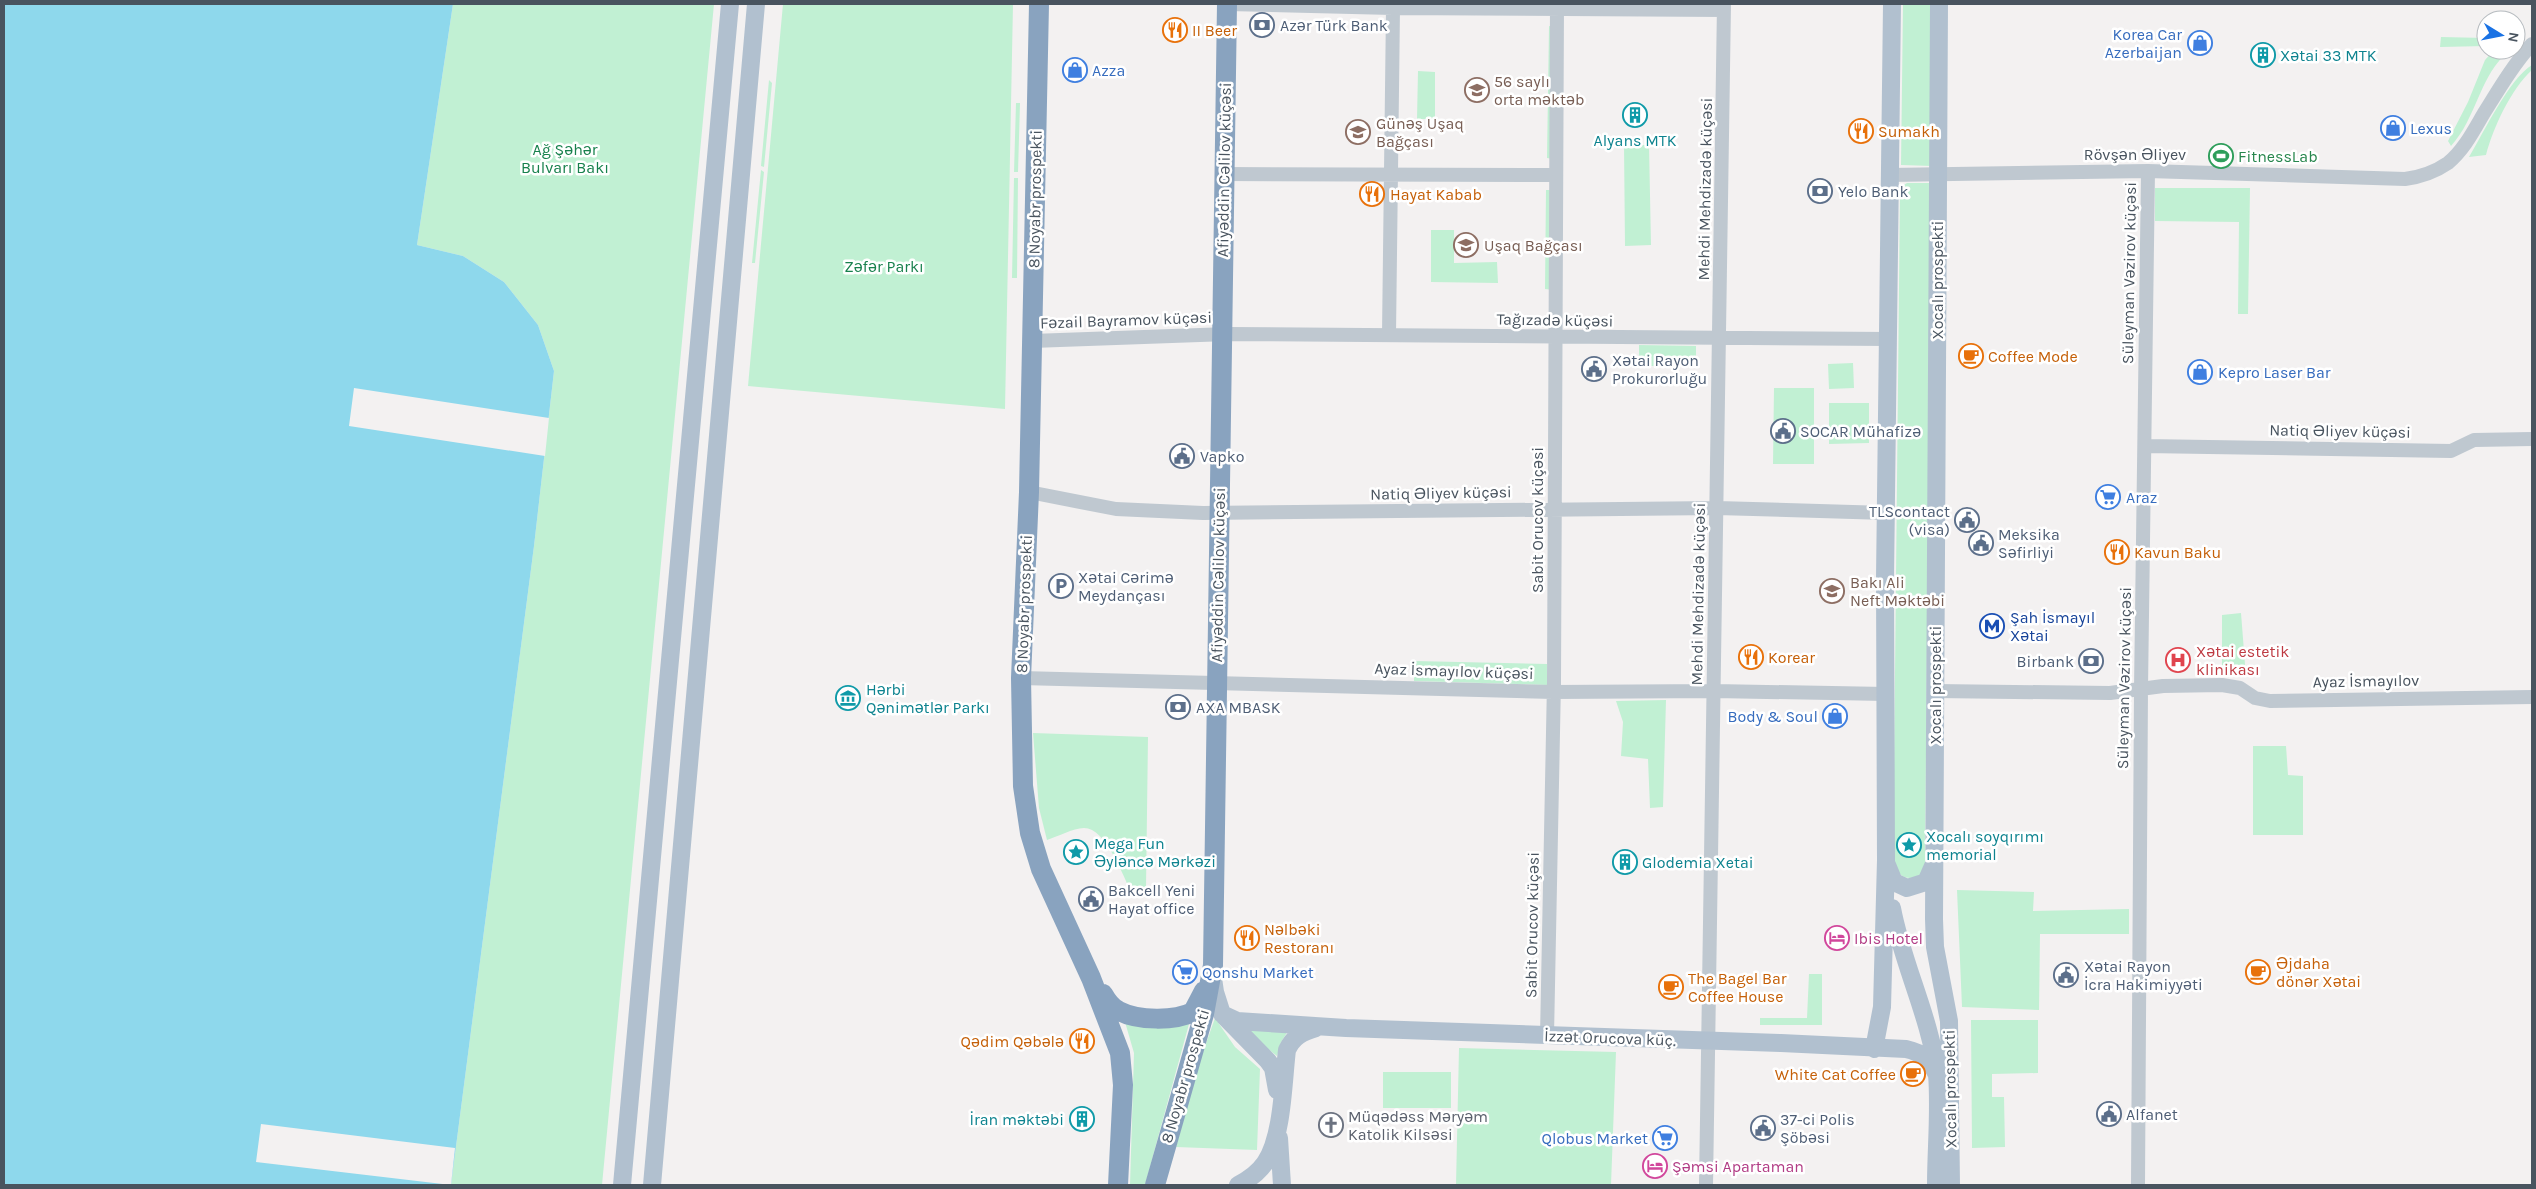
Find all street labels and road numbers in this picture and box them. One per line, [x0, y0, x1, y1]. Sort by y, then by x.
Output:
street label: Afiyəddin Cəlilov küçəsi [1213, 82, 1235, 258]
street label: Mehdi Mehdizadə küçəsi [1694, 97, 1716, 281]
street label: 8 Noyabr prospekti [1024, 130, 1046, 268]
street label: Rövşən Əliyev [2084, 145, 2186, 164]
street label: Süleyman Vəzirov küçəsi [2118, 182, 2140, 364]
street label: Xocalı prospekti [1928, 221, 1947, 339]
street label: Fəzail Bayramov küçəsi [1040, 308, 1212, 332]
street label: Tağızadə küçəsi [1496, 309, 1614, 331]
street label: Natiq Əliyev küçəsi [2269, 420, 2411, 442]
street label: Sabit Orucov küçəsi [1528, 447, 1547, 593]
street label: Natiq Əliyev küçəsi [1370, 482, 1512, 504]
street label: Afiyəddin Cəlilov küçəsi [1207, 487, 1229, 663]
street label: Mehdi Mehdizadə küçəsi [1687, 502, 1709, 686]
street label: 8 Noyabr prospekti [1012, 535, 1036, 673]
street label: Süleyman Vəzirov küçəsi [2113, 587, 2135, 769]
street label: Xocalı prospekti [1926, 626, 1945, 744]
street label: Ayaz İsmayılov küçəsi [1374, 659, 1534, 683]
street label: Ayaz İsmayılov [2313, 671, 2419, 691]
street label: Sabit Orucov küçəsi [1521, 852, 1543, 998]
street label: 8 Noyabr prospekti [1157, 1007, 1213, 1145]
street label: İzzət Orucova küç. [1544, 1026, 1676, 1050]
street label: Xocalı prospekti [1939, 1029, 1961, 1149]

